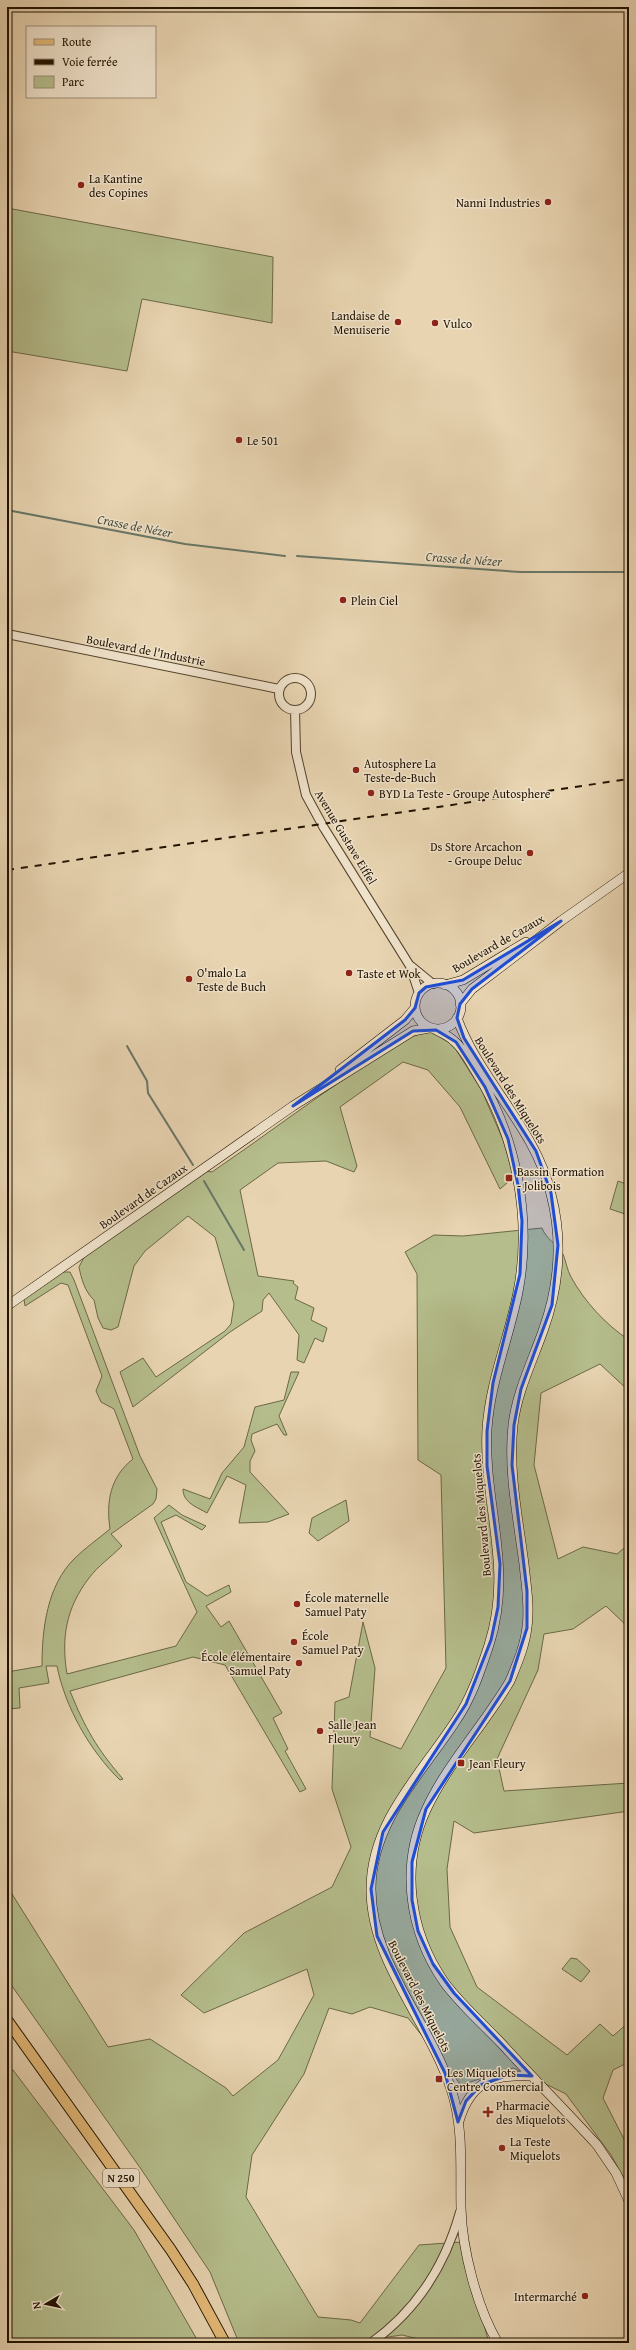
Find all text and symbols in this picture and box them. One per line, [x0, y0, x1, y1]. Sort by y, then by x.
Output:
legend [26, 26, 156, 98]
text: Route [62, 33, 92, 50]
text: Voie ferrée [62, 53, 118, 70]
text: Parc [62, 73, 85, 90]
place label: La Kantine des Copines [89, 170, 148, 201]
marker: La Kantine des Copines [76, 180, 86, 190]
place label: Nanni Industries [456, 194, 540, 211]
marker: Nanni Industries [543, 197, 553, 207]
place label: Landaise de Menuiserie [331, 307, 390, 338]
place label: Vulco [443, 315, 472, 332]
marker: Landaise de Menuiserie [393, 317, 403, 327]
marker: Vulco [430, 318, 440, 328]
place label: Le 501 [247, 432, 279, 449]
marker: Le 501 [234, 435, 244, 445]
water label: Crasse de Nézer [96, 509, 175, 543]
water label: Crasse de Nézer [425, 547, 504, 571]
place label: Plein Ciel [351, 592, 399, 609]
marker: Plein Ciel [338, 595, 348, 605]
street label: Boulevard de l'Industrie [85, 630, 207, 670]
place label: Autosphere La Teste-de-Buch [364, 755, 437, 786]
marker: Autosphere La Teste-de-Buch [351, 765, 361, 775]
place label: BYD La Teste - Groupe Autosphere [379, 785, 551, 802]
street label: Avenue Gustave Eiffel [311, 786, 381, 888]
marker: BYD La Teste - Groupe Autosphere [366, 788, 376, 798]
place label: Ds Store Arcachon - Groupe Deluc [430, 838, 523, 869]
marker: Ds Store Arcachon - Groupe Deluc [525, 848, 535, 858]
street label: Boulevard de Cazaux [449, 909, 548, 976]
place label: O'malo La Teste de Buch [197, 964, 266, 995]
place label: Taste et Wok [357, 965, 422, 982]
marker: Taste et Wok [344, 968, 354, 978]
marker: O'malo La Teste de Buch [184, 974, 194, 984]
street label: Boulevard des Miquelots [471, 1033, 551, 1147]
street label: Boulevard de Cazaux [95, 1159, 191, 1233]
place label: Bassin Formation - Jolibois [517, 1163, 604, 1194]
marker: Bassin Formation - Jolibois [504, 1173, 514, 1183]
street label: Boulevard des Miquelots [467, 1453, 495, 1577]
place label: École maternelle Samuel Paty [305, 1589, 390, 1620]
marker: École maternelle Samuel Paty [292, 1599, 302, 1609]
place label: École Samuel Paty [302, 1627, 364, 1658]
marker: École Samuel Paty [289, 1637, 299, 1647]
place label: École élémentaire Samuel Paty [201, 1648, 291, 1679]
marker: École élémentaire Samuel Paty [294, 1658, 304, 1668]
place label: Salle Jean Fleury [328, 1716, 377, 1747]
marker: Salle Jean Fleury [315, 1726, 325, 1736]
place label: Jean Fleury [467, 1755, 526, 1772]
marker: Jean Fleury [456, 1758, 466, 1768]
street label: Boulevard des Miquelots [384, 1937, 456, 2055]
place label: Les Miquelots Centre Commercial [447, 2064, 544, 2095]
marker: Les Miquelots Centre Commercial [434, 2074, 444, 2084]
place label: Pharmacie des Miquelots [496, 2097, 566, 2128]
marker: Pharmacie des Miquelots [483, 2107, 493, 2117]
place label: La Teste Miquelots [510, 2133, 560, 2164]
marker: La Teste Miquelots [497, 2143, 507, 2153]
road number: N 250 [103, 2169, 139, 2187]
north arrow [26, 2284, 66, 2324]
place label: Intermarché [514, 2288, 577, 2305]
marker: Intermarché [580, 2291, 590, 2301]
text: N [28, 2300, 45, 2310]

